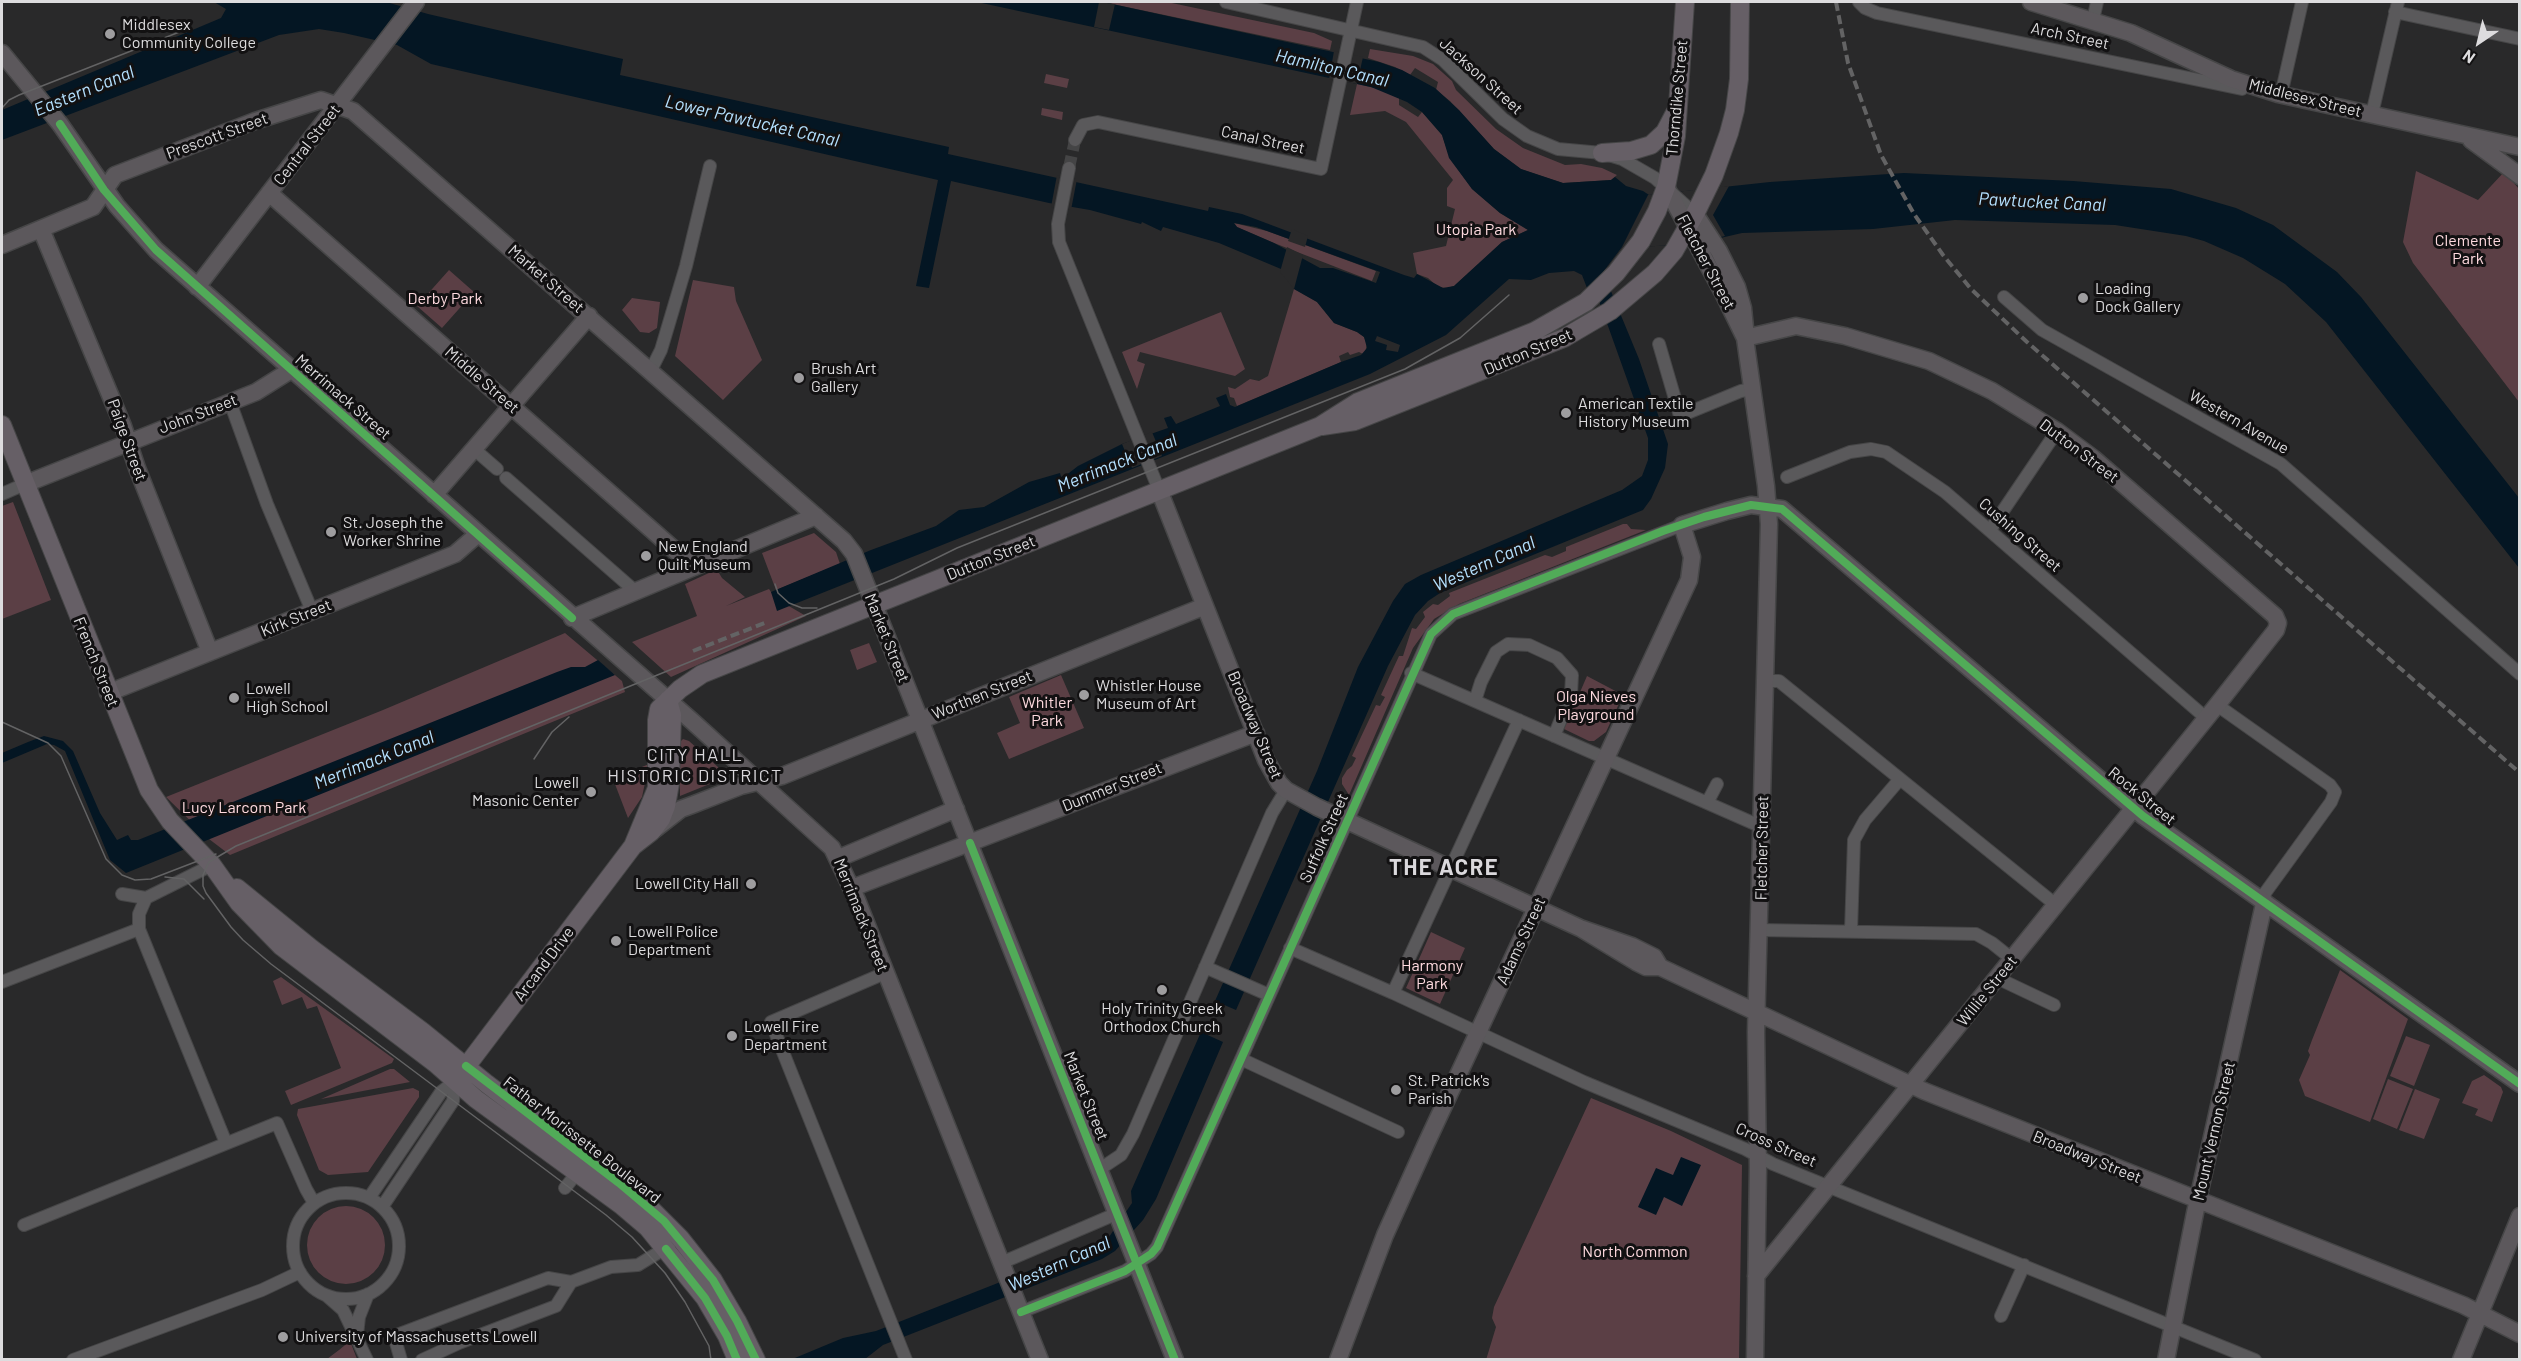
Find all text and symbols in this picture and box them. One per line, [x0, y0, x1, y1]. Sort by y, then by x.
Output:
north arrow [2449, 12, 2509, 72]
place label: Middlesex Community College [122, 15, 256, 53]
street label: Arch Street [2029, 18, 2111, 54]
marker: Middlesex Community College [103, 27, 117, 41]
street label: Jackson Street [1435, 34, 1527, 118]
street label: Thorndike Street [1662, 39, 1692, 157]
water label: Hamilton Canal [1273, 45, 1391, 91]
text: N [2459, 46, 2478, 68]
water label: Eastern Canal [31, 61, 137, 121]
street label: Middlesex Street [2247, 75, 2363, 121]
water label: Lower Pawtucket Canal [663, 90, 841, 152]
street label: Central Street [270, 101, 344, 189]
street label: Prescott Street [164, 109, 270, 163]
street label: Canal Street [1219, 122, 1307, 158]
water label: Pawtucket Canal [1978, 188, 2106, 216]
street label: Fletcher Street [1673, 211, 1739, 313]
park label: Utopia Park [1436, 220, 1516, 240]
park label: Clemente Park [2435, 231, 2501, 269]
street label: Market Street [504, 241, 588, 317]
place label: Loading Dock Gallery [2095, 279, 2181, 317]
park label: Derby Park [408, 289, 482, 309]
marker: Loading Dock Gallery [2076, 291, 2090, 305]
street label: Dutton Street [1481, 325, 1575, 379]
street label: Middle Street [441, 343, 523, 417]
street label: Merrimack Street [291, 350, 395, 444]
place label: Brush Art Gallery [811, 359, 877, 397]
marker: Brush Art Gallery [792, 371, 806, 385]
street label: Western Avenue [2186, 386, 2292, 458]
street label: John Street [156, 390, 240, 438]
place label: American Textile History Museum [1578, 394, 1694, 432]
street label: Paige Street [103, 396, 151, 484]
marker: American Textile History Museum [1559, 406, 1573, 420]
street label: Dutton Street [2036, 415, 2122, 487]
water label: Merrimack Canal [1054, 429, 1180, 497]
street label: Cushing Street [1975, 494, 2065, 576]
place label: St. Joseph the Worker Shrine [343, 513, 443, 551]
marker: St. Joseph the Worker Shrine [324, 525, 338, 539]
street label: Dutton Street [944, 532, 1038, 584]
water label: Western Canal [1430, 532, 1538, 596]
place label: New England Quilt Museum [658, 537, 751, 575]
marker: New England Quilt Museum [639, 549, 653, 563]
street label: Market Street [860, 591, 914, 685]
street label: Kirk Street [258, 595, 334, 641]
street label: French Street [69, 614, 123, 710]
street label: Worthen Street [929, 666, 1035, 724]
street label: Broadway Street [1224, 668, 1286, 782]
place label: Whistler House Museum of Art [1096, 676, 1201, 714]
place label: Lowell High School [246, 679, 328, 717]
park label: Olga Nieves Playground [1556, 687, 1636, 725]
marker: Whistler House Museum of Art [1077, 688, 1091, 702]
marker: Lowell High School [227, 691, 241, 705]
park label: Whitler Park [1022, 693, 1072, 731]
water label: Merrimack Canal [311, 726, 437, 794]
district label: CITY HALL HISTORIC DISTRICT [607, 744, 783, 786]
street label: Dummer Street [1059, 758, 1165, 816]
street label: Rock Street [2104, 763, 2180, 829]
place label: Lowell Masonic Center [472, 773, 579, 811]
marker: Lowell Masonic Center [584, 785, 598, 799]
street label: Suffolk Street [1296, 790, 1352, 886]
street label: Fletcher Street [1751, 795, 1773, 901]
park label: Lucy Larcom Park [182, 798, 306, 818]
district label: THE ACRE [1389, 855, 1499, 881]
street label: Merrimack Street [830, 856, 892, 974]
place label: Lowell City Hall [635, 874, 739, 894]
marker: Lowell City Hall [744, 877, 758, 891]
street label: Adams Street [1492, 894, 1550, 988]
place label: Lowell Police Department [628, 922, 718, 960]
street label: Arcand Drive [510, 923, 578, 1005]
marker: Lowell Police Department [609, 934, 623, 948]
street label: Willie Street [1953, 952, 2021, 1030]
park label: Harmony Park [1401, 956, 1463, 994]
marker: Holy Trinity Greek Orthodox Church [1155, 983, 1169, 997]
place label: Holy Trinity Greek Orthodox Church [1101, 999, 1223, 1037]
place label: Lowell Fire Department [744, 1017, 827, 1055]
marker: Lowell Fire Department [725, 1029, 739, 1043]
street label: Market Street [1059, 1049, 1113, 1143]
street label: Mount Vernon Street [2189, 1060, 2239, 1202]
place label: St. Patrick's Parish [1408, 1071, 1490, 1109]
street label: Father Morissette Boulevard [499, 1072, 665, 1208]
marker: St. Patrick's Parish [1389, 1083, 1403, 1097]
street label: Cross Street [1733, 1119, 1819, 1171]
street label: Broadway Street [2030, 1127, 2144, 1187]
water label: Western Canal [1005, 1232, 1113, 1296]
park label: North Common [1582, 1242, 1688, 1262]
place label: University of Massachusetts Lowell [295, 1327, 537, 1347]
marker: University of Massachusetts Lowell [276, 1330, 290, 1344]

